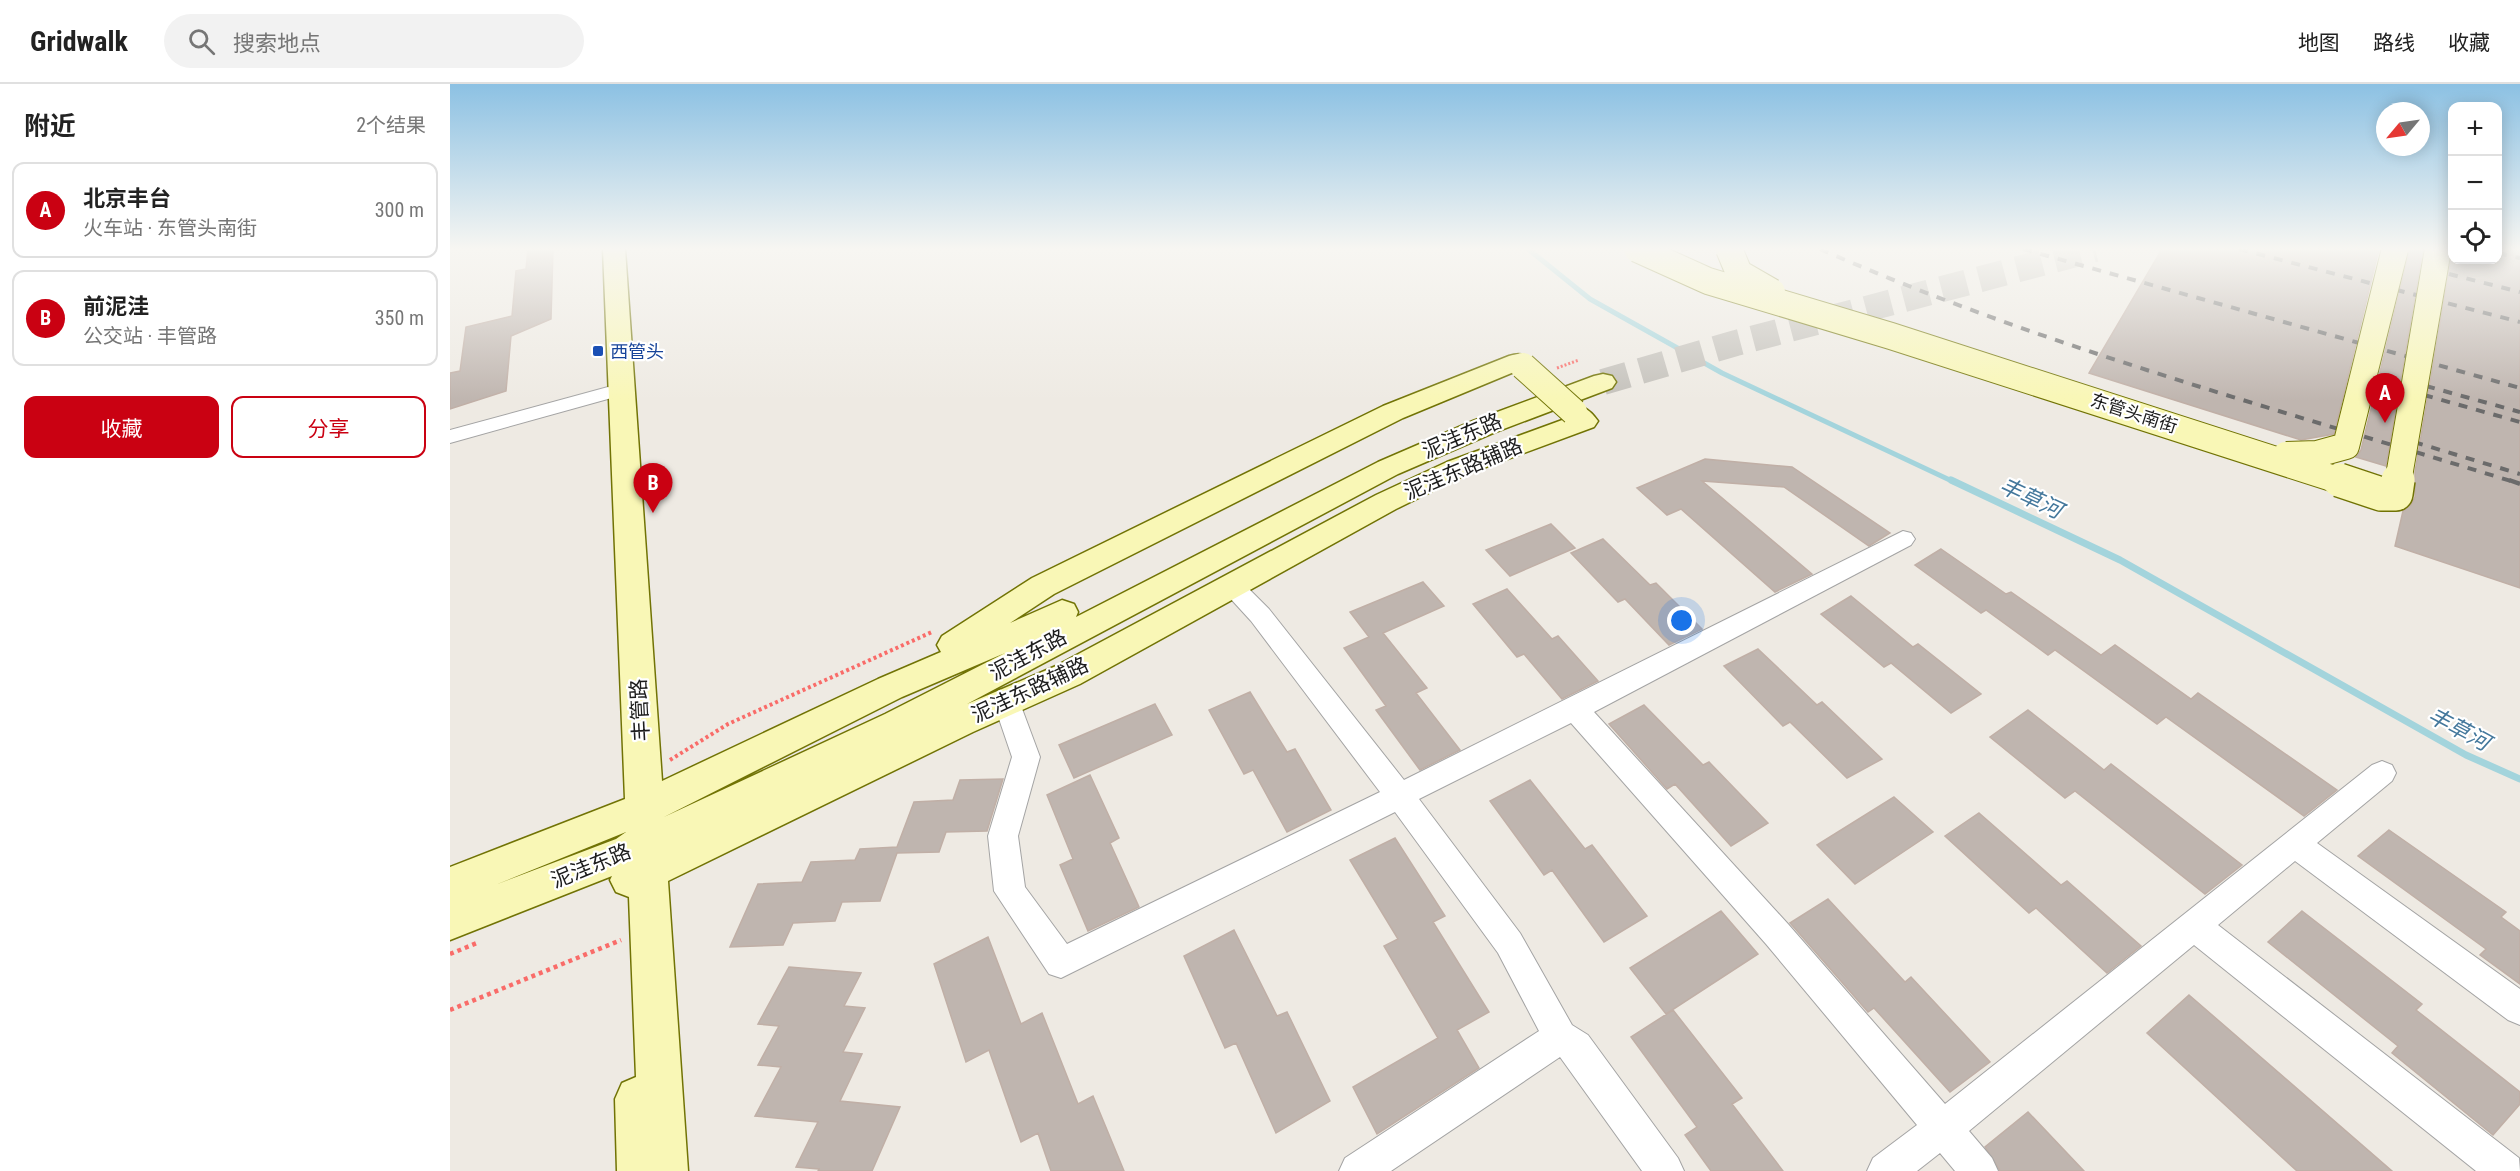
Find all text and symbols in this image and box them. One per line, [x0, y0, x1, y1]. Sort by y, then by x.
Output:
search box [164, 14, 584, 68]
text: Gridwalk [30, 25, 128, 58]
icon: search [185, 25, 218, 58]
text: 搜索地点 [233, 31, 321, 56]
text: 地图 [2298, 31, 2340, 55]
text: 路线 [2373, 31, 2415, 55]
text: 收藏 [2448, 31, 2490, 55]
north arrow [2376, 102, 2430, 156]
map controls [2448, 102, 2502, 264]
button: + [2448, 102, 2502, 156]
text: 附近 [24, 111, 76, 141]
text: 2个结果 [356, 113, 426, 137]
button: − [2448, 156, 2502, 210]
text: 北京丰台 [83, 186, 171, 211]
text: A [40, 198, 51, 222]
text: 300 m [375, 198, 424, 222]
button: locate [2448, 210, 2502, 264]
text: 火车站 · 东管头南街 [83, 216, 257, 240]
text: 前泥洼 [83, 294, 149, 319]
text: B [40, 306, 51, 330]
text: 350 m [375, 306, 424, 330]
text: 公交站 · 丰管路 [83, 324, 217, 348]
place label: 西管头 [610, 341, 664, 362]
marker: 西管头 [591, 344, 605, 358]
pin: A [2366, 374, 2404, 423]
street label: 东管头南街 [2088, 389, 2180, 437]
button: 收藏 [24, 396, 219, 458]
button: 分享 [231, 396, 426, 458]
street label: 泥洼东路 [1419, 409, 1505, 463]
street label: 泥洼东路辅路 [1400, 433, 1526, 505]
pin: B [634, 464, 672, 513]
water label: 丰草河 [1996, 473, 2070, 525]
your location [1667, 606, 1696, 635]
street label: 泥洼东路 [985, 625, 1071, 685]
street label: 泥洼东路辅路 [968, 652, 1092, 728]
street label: 丰管路 [626, 678, 654, 742]
water label: 丰草河 [2424, 702, 2498, 757]
street label: 泥洼东路 [548, 839, 634, 893]

